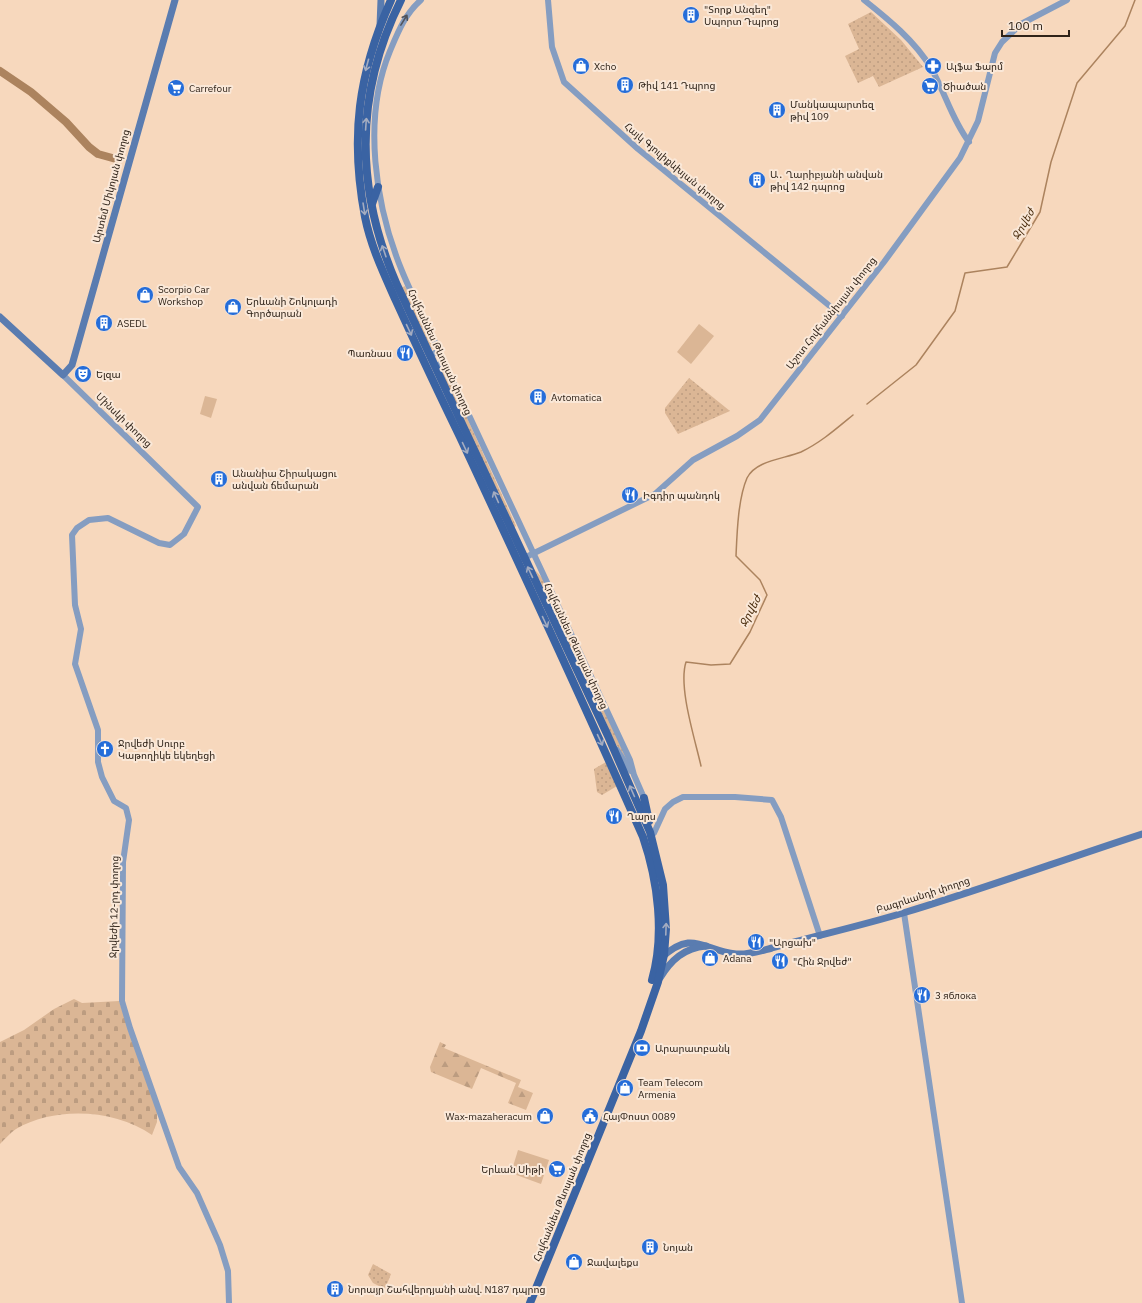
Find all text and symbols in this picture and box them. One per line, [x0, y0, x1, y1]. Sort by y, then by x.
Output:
place label: "Տորք Անգեղ" Սպորտ Դպրոց [704, 3, 779, 28]
building icon: "Տորք Անգեղ" Սպորտ Դպրոց [681, 5, 701, 25]
scale bar [1002, 12, 1069, 38]
one-way arrow [401, 14, 409, 26]
text: 100 m [1008, 18, 1043, 33]
shop icon: Xcho [571, 56, 591, 76]
pharmacy icon: Ալֆա Ֆարմ [923, 56, 943, 76]
one-way arrow [363, 58, 370, 71]
place label: Xcho [594, 60, 617, 73]
place label: Ալֆա Ֆարմ [946, 60, 1003, 73]
building icon: Թիվ 141 Դպրոց [615, 75, 635, 95]
supermarket icon: Ծիածան [920, 76, 940, 96]
supermarket icon: Carrefour [166, 78, 186, 98]
place label: Թիվ 141 Դպրոց [638, 79, 716, 92]
place label: Ծիածան [943, 80, 986, 93]
place label: Carrefour [189, 82, 232, 95]
place label: Մանկապարտեզ թիվ 109 [790, 98, 875, 123]
building icon: Մանկապարտեզ թիվ 109 [767, 100, 787, 120]
one-way arrow [362, 118, 369, 131]
street label: Հայկ Գյուլիքևխյան փողոց [622, 120, 728, 212]
street label: Արտեմ Միկոյան փողոց [90, 128, 132, 244]
place label: Ա․ Ղարիբյանի անվան թիվ 142 դպրոց [770, 168, 883, 193]
building icon: Ա․ Ղարիբյանի անվան թիվ 142 դպրոց [747, 170, 767, 190]
one-way arrow [360, 202, 368, 215]
water label: Ջրվեժ [1009, 205, 1038, 242]
one-way arrow [380, 245, 387, 258]
street label: Աշոտ Հովհաննիսյան փողոց [783, 254, 879, 372]
place label: Scorpio Car Workshop [158, 283, 210, 308]
shop icon: Scorpio Car Workshop [135, 285, 155, 305]
street label: Հովհաննես Թևոսյան փողոց [405, 287, 475, 417]
place label: Երևանի Շոկոլադի Գործարան [246, 295, 337, 320]
shop icon: Երևանի Շոկոլադի Գործարան [223, 297, 243, 317]
building icon: ASEDL [94, 313, 114, 333]
place label: ASEDL [117, 317, 147, 330]
one-way arrow [406, 324, 413, 336]
restaurant icon: Պառնաս [395, 343, 415, 363]
place label: Պառնաս [348, 347, 392, 360]
theatre icon: Ելզա [73, 364, 93, 384]
place label: Ելզա [96, 368, 121, 381]
building icon: Avtomatica [528, 387, 548, 407]
street label: Մինսկի փողոց [93, 390, 155, 450]
place label: Avtomatica [551, 391, 602, 404]
one-way arrow [462, 441, 469, 453]
place label: Անանիա Շիրակացու անվան ճեմարան [232, 467, 337, 492]
building icon: Անանիա Շիրակացու անվան ճեմարան [209, 469, 229, 489]
restaurant icon: Իգդիր պանդոկ [620, 485, 640, 505]
place label: Իգդիր պանդոկ [643, 489, 720, 502]
one-way arrow [492, 492, 499, 504]
one-way arrow [526, 566, 533, 578]
street label: Հովհաննես Թևոսյան փողոց [541, 581, 611, 711]
water label: Ջրվեժ [736, 592, 765, 629]
one-way arrow [542, 616, 549, 628]
one-way arrow [597, 734, 604, 746]
place label: Ջրվեժի Սուրբ Կաթողիկե եկեղեցի [118, 737, 215, 762]
church icon: Ջրվեժի Սուրբ Կաթողիկե եկեղեցի [95, 739, 115, 759]
one-way arrow [628, 785, 635, 797]
restaurant icon: Ղարս [604, 806, 624, 826]
place label: Ղարս [627, 810, 656, 823]
street label: Ջրվեժի 12-րդ փողոց [107, 856, 121, 958]
street label: Բագրևանդի փողոց [875, 874, 971, 916]
one-way arrow [662, 923, 670, 936]
restaurant icon: "Արցախ" [746, 932, 766, 952]
place label: "Արցախ" [769, 936, 816, 949]
shop icon: Adana [700, 948, 720, 968]
restaurant icon: "Հին Ջրվեժ" [770, 951, 790, 971]
place label: Adana [723, 952, 752, 965]
place label: "Հին Ջրվեժ" [793, 955, 852, 968]
restaurant icon: 3 яблока [912, 985, 932, 1005]
place label: 3 яблока [935, 989, 977, 1002]
bank icon: Արարատբանկ [632, 1038, 652, 1058]
place label: Արարատբանկ [655, 1042, 730, 1055]
place label: Team Telecom Armenia [638, 1076, 703, 1101]
shop icon: Team Telecom Armenia [615, 1078, 635, 1098]
shop icon: Wax-mazaheracum [535, 1106, 555, 1126]
public building icon: ՀայՓոստ 0089 [580, 1106, 600, 1126]
place label: Wax-mazaheracum [446, 1110, 532, 1123]
place label: ՀայՓոստ 0089 [603, 1110, 676, 1123]
street label: Հովհաննես Թևոսյան փողոց [530, 1131, 594, 1263]
supermarket icon: Երևան Սիթի [547, 1159, 567, 1179]
place label: Երևան Սիթի [481, 1163, 544, 1176]
building icon: Նոյան [640, 1237, 660, 1257]
place label: Նոյան [663, 1241, 693, 1254]
shop icon: Ջավալեքս [564, 1252, 584, 1272]
place label: Ջավալեքս [587, 1256, 638, 1269]
building icon: Նորայր Շահվերդյանի անվ. N187 դպրոց [325, 1279, 345, 1299]
place label: Նորայր Շահվերդյանի անվ. N187 դպրոց [348, 1283, 545, 1296]

